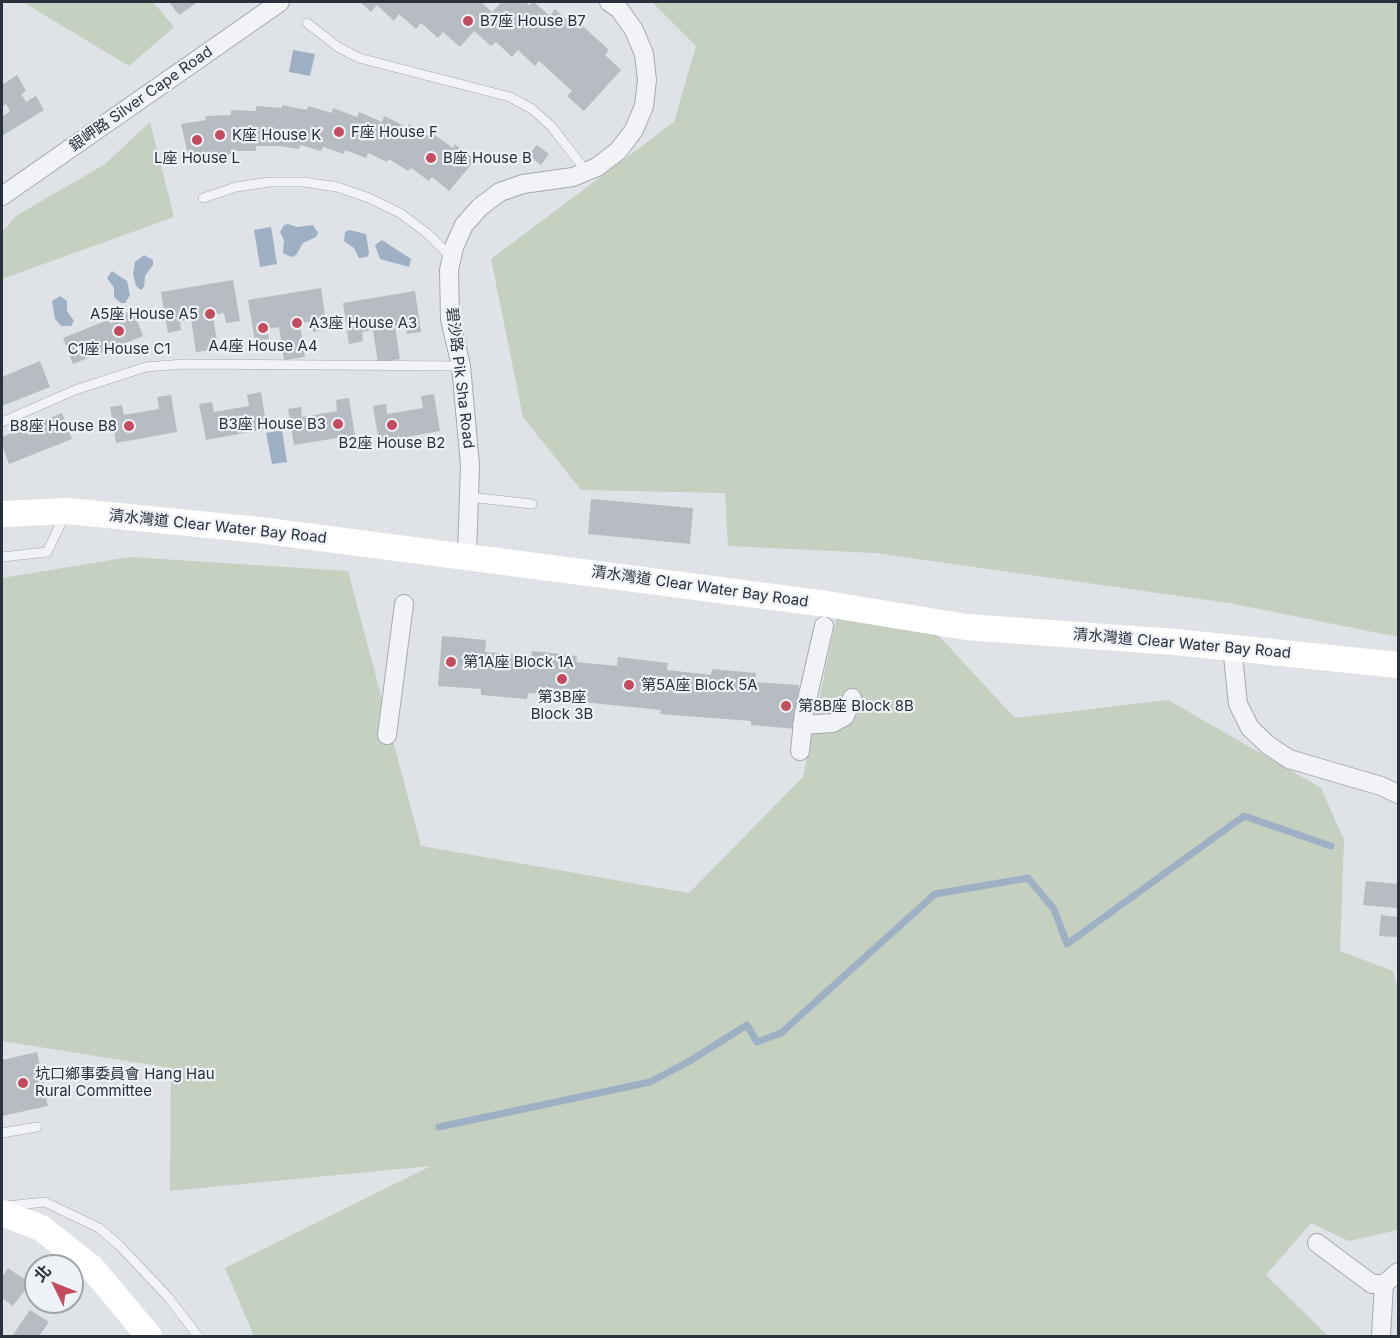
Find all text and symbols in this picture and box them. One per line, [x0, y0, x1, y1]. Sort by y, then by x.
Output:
place label: B7座 House B7 [480, 12, 586, 30]
marker: B7座 House B7 [461, 14, 475, 28]
street label: 銀岬路 Silver Cape Road [66, 43, 216, 155]
place label: F座 House F [351, 123, 438, 141]
marker: F座 House F [332, 125, 346, 139]
place label: K座 House K [232, 126, 321, 144]
marker: K座 House K [213, 128, 227, 142]
marker: L座 House L [190, 133, 204, 147]
place label: L座 House L [154, 149, 240, 167]
place label: B座 House B [443, 149, 532, 167]
marker: B座 House B [424, 151, 438, 165]
place label: A5座 House A5 [90, 305, 198, 323]
street label: 碧沙路 Pik Sha Road [442, 306, 478, 450]
marker: A5座 House A5 [203, 307, 217, 321]
place label: A3座 House A3 [309, 314, 417, 332]
marker: A3座 House A3 [290, 316, 304, 330]
marker: A4座 House A4 [256, 321, 270, 335]
marker: C1座 House C1 [112, 324, 126, 338]
place label: A4座 House A4 [208, 337, 318, 355]
place label: C1座 House C1 [67, 340, 171, 358]
place label: B3座 House B3 [219, 415, 326, 433]
place label: B8座 House B8 [10, 417, 117, 435]
marker: B3座 House B3 [331, 417, 345, 431]
marker: B2座 House B2 [385, 418, 399, 432]
marker: B8座 House B8 [122, 419, 136, 433]
place label: B2座 House B2 [338, 434, 446, 452]
street label: 清水灣道 Clear Water Bay Road [108, 507, 328, 547]
street label: 清水灣道 Clear Water Bay Road [590, 563, 810, 611]
street label: 清水灣道 Clear Water Bay Road [1072, 626, 1292, 662]
place label: 第1A座 Block 1A [463, 653, 574, 671]
marker: 第1A座 Block 1A [444, 655, 458, 669]
marker: 第3B座 Block 3B [555, 672, 569, 686]
place label: 第5A座 Block 5A [641, 676, 758, 694]
marker: 第5A座 Block 5A [622, 678, 636, 692]
place label: 第3B座 Block 3B [531, 688, 593, 723]
place label: 第8B座 Block 8B [798, 697, 914, 715]
marker: 第8B座 Block 8B [779, 699, 793, 713]
place label: 坑口鄉事委員會 Hang Hau Rural Committee [35, 1065, 215, 1100]
marker: 坑口鄉事委員會 Hang Hau Rural Committee [16, 1076, 30, 1090]
north arrow [24, 1254, 84, 1314]
text: 北 [30, 1260, 55, 1286]

